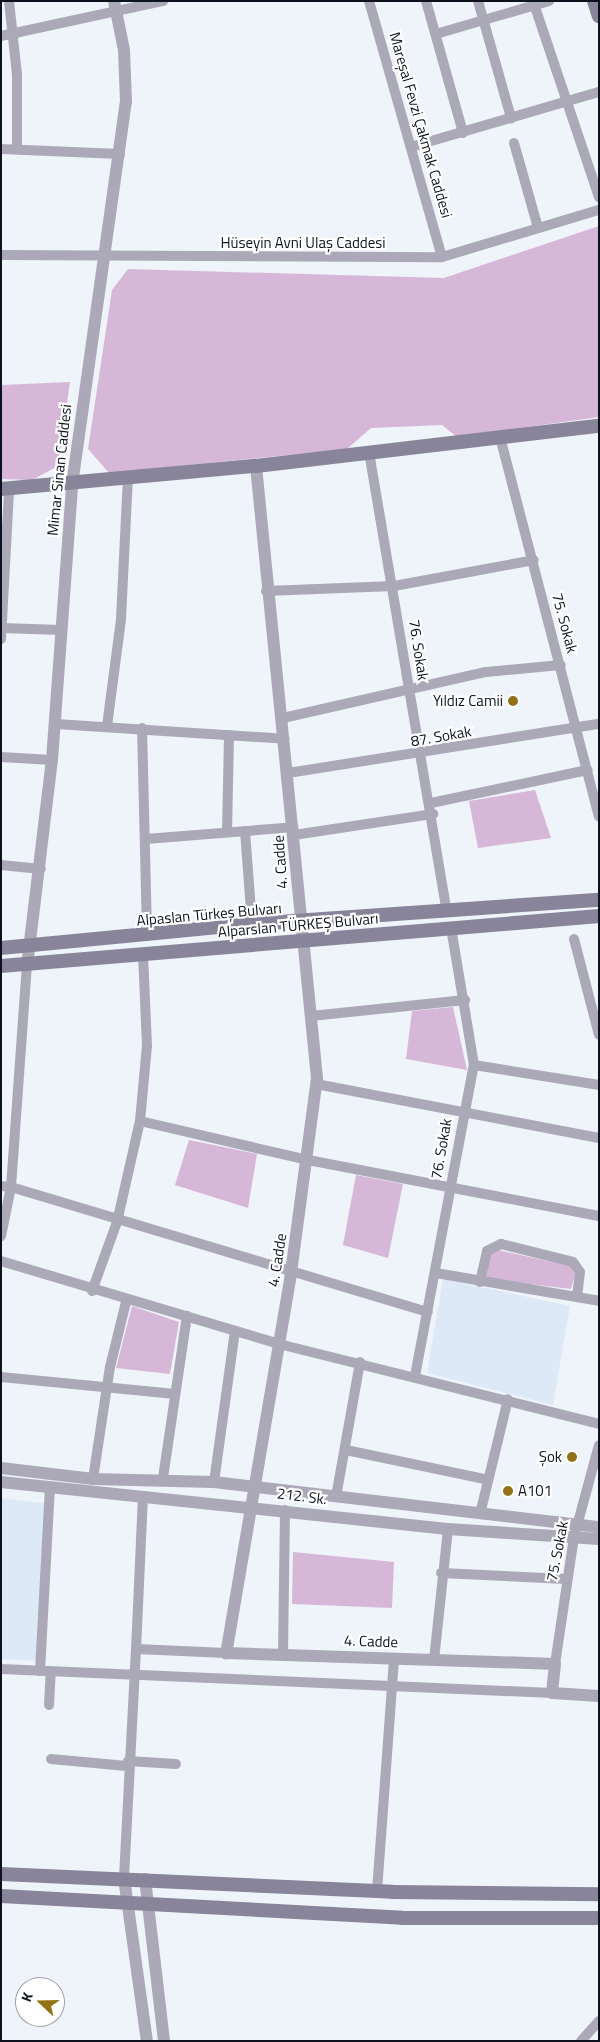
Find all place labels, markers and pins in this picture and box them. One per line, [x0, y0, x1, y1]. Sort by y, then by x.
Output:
place label: Yıldız Camii [433, 692, 503, 710]
marker: Yıldız Camii [507, 695, 519, 707]
place label: Şok [539, 1448, 562, 1466]
marker: Şok [566, 1451, 578, 1463]
place label: A101 [518, 1482, 552, 1500]
marker: A101 [502, 1485, 514, 1497]

